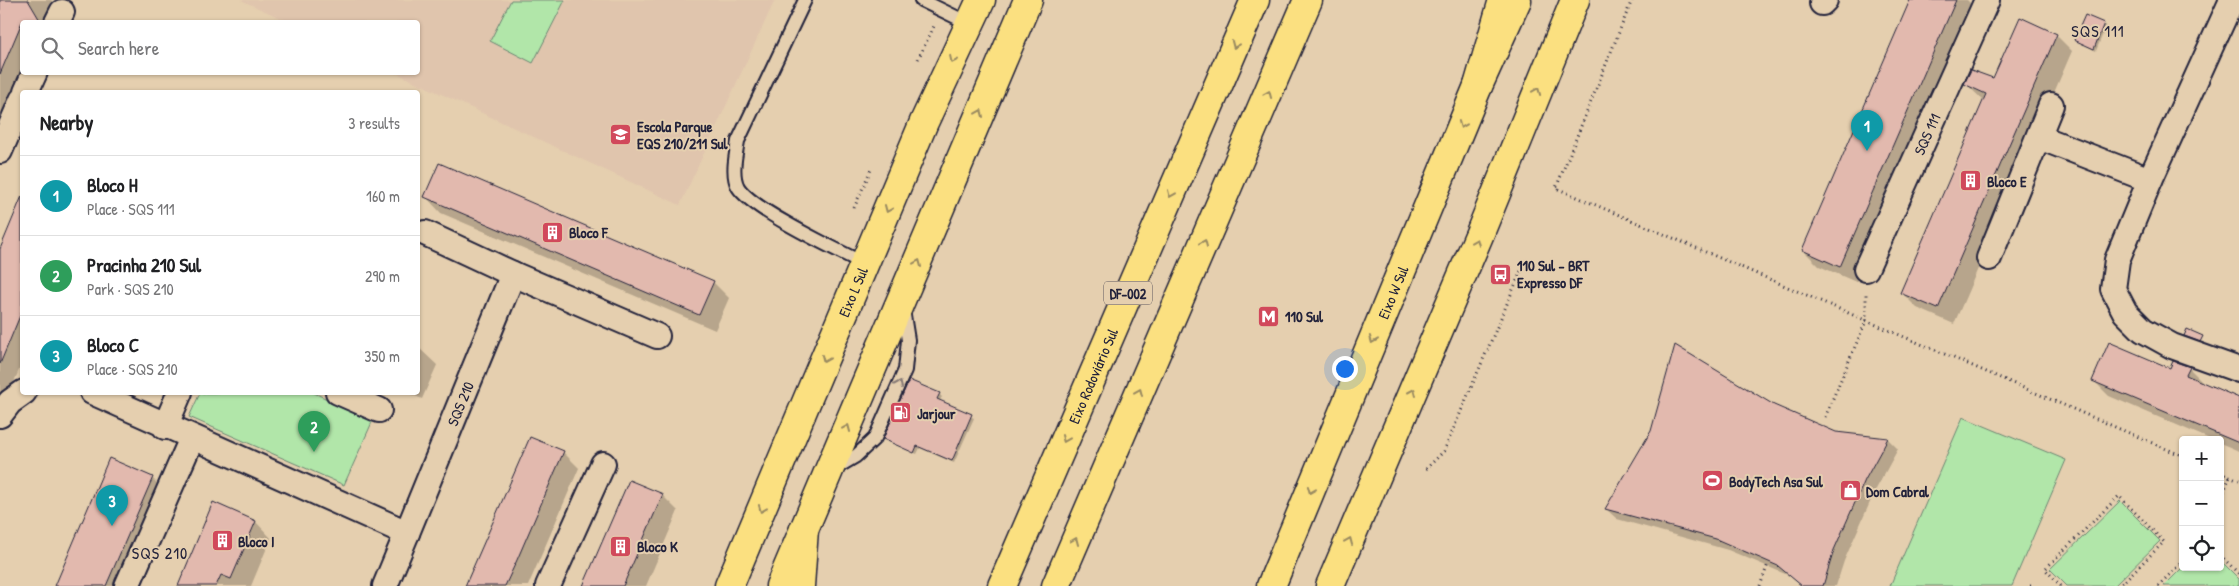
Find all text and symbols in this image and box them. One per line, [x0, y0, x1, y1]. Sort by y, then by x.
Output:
search box [20, 20, 420, 75]
district label: SQS 111 [2071, 20, 2125, 42]
icon: search [38, 34, 66, 62]
text: Search here [78, 35, 159, 61]
one-way arrow [1231, 40, 1242, 49]
one-way arrow [949, 55, 959, 64]
one-way arrow [1531, 87, 1542, 96]
one-way arrow [1262, 90, 1273, 99]
text: Nearby [40, 108, 93, 137]
one-way arrow [974, 109, 985, 118]
pin: 1 [1851, 110, 1883, 151]
street label: SQS 111 [1908, 110, 1945, 158]
text: 3 results [348, 112, 400, 134]
place label: Escola Parque EQS 210/211 Sul [637, 116, 729, 154]
one-way arrow [1458, 120, 1468, 129]
school or university icon: Escola Parque EQS 210/211 Sul [609, 123, 633, 147]
building icon: Bloco E [1959, 169, 1983, 193]
place label: Bloco E [1987, 171, 2027, 192]
text: Bloco H [87, 172, 138, 198]
text: 1 [53, 185, 59, 207]
text: 160 m [366, 185, 400, 207]
one-way arrow [1166, 189, 1177, 198]
text: Place · SQS 111 [87, 198, 175, 220]
one-way arrow [883, 204, 894, 213]
building icon: Bloco F [541, 220, 565, 244]
place label: Bloco F [569, 222, 609, 243]
one-way arrow [1470, 238, 1480, 247]
one-way arrow [1197, 239, 1208, 248]
text: Pracinha 210 Sul [87, 252, 201, 278]
place label: 110 Sul - BRT Expresso DF [1517, 255, 1590, 294]
one-way arrow [911, 259, 922, 268]
street label: Eixo W Sul [1372, 262, 1413, 322]
bus stop icon: 110 Sul - BRT Expresso DF [1489, 262, 1513, 286]
street label: Eixo L Sul [833, 264, 872, 320]
text: 2 [52, 265, 60, 287]
text: 290 m [365, 265, 400, 287]
text: Park · SQS 210 [87, 278, 174, 300]
road number: DF-002 [1104, 282, 1152, 304]
metro station icon: 110 Sul [1257, 304, 1281, 328]
place label: 110 Sul [1285, 306, 1324, 327]
street label: Eixo Rodoviário Sul [1063, 325, 1123, 427]
text: Bloco C [87, 332, 139, 358]
one-way arrow [1369, 335, 1379, 344]
text: 3 [52, 345, 60, 367]
text: 350 m [364, 345, 400, 367]
one-way arrow [820, 354, 831, 363]
your location [1332, 356, 1358, 382]
text: Place · SQS 210 [87, 358, 178, 380]
street label: SQS 210 [442, 378, 479, 429]
one-way arrow [893, 380, 904, 389]
one-way arrow [1133, 388, 1144, 397]
one-way arrow [1407, 388, 1418, 397]
fuel station icon: Jarjour [889, 401, 913, 425]
place label: Jarjour [917, 403, 956, 424]
pin: 2 [298, 411, 330, 452]
one-way arrow [841, 424, 852, 433]
one-way arrow [1060, 435, 1070, 443]
map controls [2179, 436, 2224, 571]
button: + [2179, 436, 2224, 481]
sports icon: BodyTech Asa Sul [1701, 469, 1725, 493]
place label: BodyTech Asa Sul [1729, 471, 1824, 493]
shop icon: Dom Cabral [1838, 479, 1862, 503]
place label: Dom Cabral [1866, 481, 1930, 502]
button: − [2179, 481, 2224, 526]
pin: 3 [96, 485, 128, 526]
one-way arrow [1307, 485, 1317, 494]
one-way arrow [758, 504, 768, 512]
button: locate [2179, 526, 2224, 571]
building icon: Bloco I [210, 529, 234, 553]
place label: Bloco I [238, 531, 274, 552]
building icon: Bloco K [609, 534, 633, 558]
place label: Bloco K [637, 536, 678, 557]
one-way arrow [1069, 537, 1080, 546]
one-way arrow [1343, 537, 1354, 546]
district label: SQS 210 [132, 542, 188, 564]

